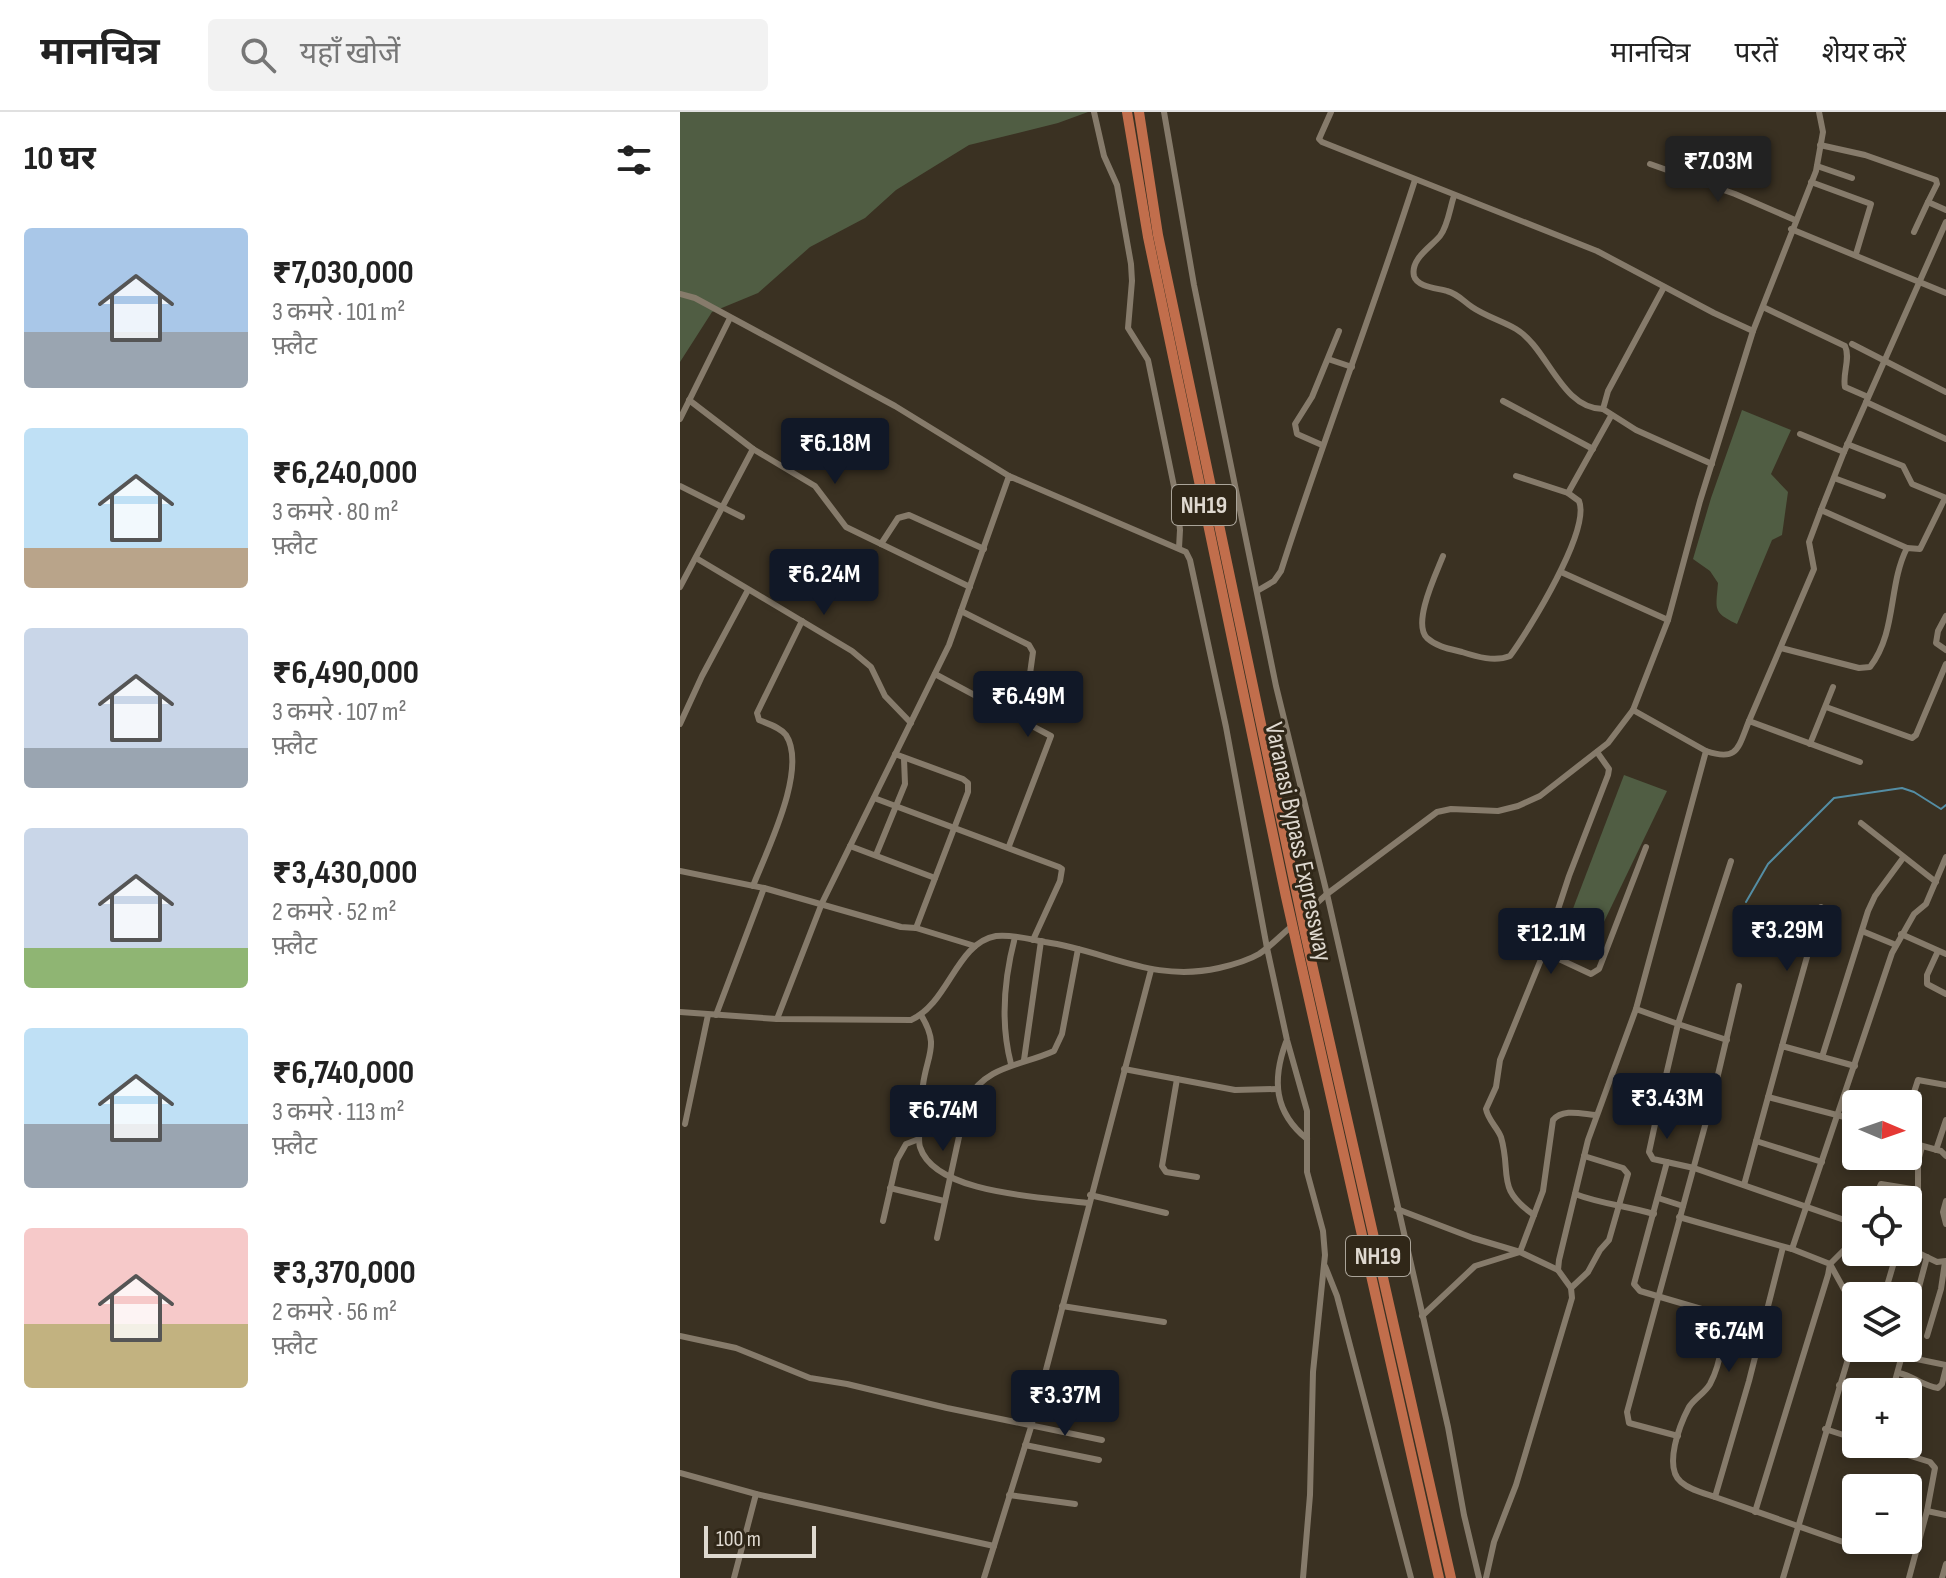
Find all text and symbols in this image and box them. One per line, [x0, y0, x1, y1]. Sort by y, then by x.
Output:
search box [208, 19, 768, 91]
text: मानचित्र [40, 30, 160, 75]
icon: search [236, 33, 280, 77]
text: यहाँ खोजें [300, 36, 400, 72]
text: मानचित्र [1611, 37, 1691, 70]
text: परतें [1735, 37, 1778, 70]
text: शेयर करें [1822, 37, 1906, 70]
pin: ₹7.03M [1653, 136, 1783, 204]
text: 10 घर [24, 138, 96, 179]
icon: filters [612, 138, 656, 182]
text: ₹7.03M [1683, 146, 1753, 177]
text: ₹7,030,000 [272, 252, 414, 293]
icon: home [88, 260, 184, 356]
text: 3 कमरे · 101 m² [272, 297, 405, 328]
text: फ़्लैट [272, 331, 317, 362]
pin: ₹6.18M [770, 418, 900, 486]
text: ₹6.18M [799, 428, 871, 459]
text: ₹6,240,000 [272, 452, 417, 493]
icon: home [88, 460, 184, 556]
road number: NH19 [1172, 485, 1236, 525]
text: 3 कमरे · 80 m² [272, 497, 399, 528]
text: फ़्लैट [272, 531, 317, 562]
pin: ₹6.24M [759, 549, 889, 617]
text: ₹6.24M [788, 559, 860, 590]
text: ₹6,490,000 [272, 652, 419, 693]
icon: home [88, 660, 184, 756]
pin: ₹6.49M [963, 671, 1093, 739]
text: ₹6.49M [991, 681, 1065, 712]
text: 3 कमरे · 107 m² [272, 697, 407, 728]
street label: Varanasi Bypass Expressway [1258, 720, 1338, 964]
text: फ़्लैट [272, 731, 317, 762]
text: ₹3,430,000 [272, 852, 417, 893]
icon: home [88, 860, 184, 956]
text: 2 कमरे · 52 m² [272, 897, 397, 928]
pin: ₹3.29M [1722, 905, 1852, 973]
pin: ₹12.1M [1486, 908, 1616, 976]
text: ₹3.29M [1750, 915, 1824, 946]
text: ₹12.1M [1516, 918, 1586, 949]
text: फ़्लैट [272, 931, 317, 962]
text: ₹6,740,000 [272, 1052, 414, 1093]
icon: home [88, 1060, 184, 1156]
pin: ₹3.43M [1602, 1073, 1732, 1141]
text: ₹3.43M [1631, 1083, 1703, 1114]
pin: ₹6.74M [878, 1085, 1008, 1153]
north arrow [1842, 1090, 1922, 1170]
map controls [1842, 1090, 1922, 1554]
text: ₹6.74M [908, 1095, 978, 1126]
text: 3 कमरे · 113 m² [272, 1097, 405, 1128]
text: फ़्लैट [272, 1131, 317, 1162]
button: locate [1842, 1186, 1922, 1266]
road number: NH19 [1346, 1236, 1410, 1276]
text: ₹3,370,000 [272, 1252, 416, 1293]
icon: home [88, 1260, 184, 1356]
button: layers [1842, 1282, 1922, 1362]
text: 2 कमरे · 56 m² [272, 1297, 397, 1328]
pin: ₹6.74M [1664, 1306, 1794, 1374]
text: ₹6.74M [1694, 1316, 1764, 1347]
text: फ़्लैट [272, 1331, 317, 1362]
pin: ₹3.37M [1000, 1370, 1130, 1438]
button: + [1842, 1378, 1922, 1458]
text: ₹3.37M [1029, 1380, 1101, 1411]
button: − [1842, 1474, 1922, 1554]
scale bar [704, 1522, 816, 1558]
text: 100 m [716, 1526, 761, 1553]

